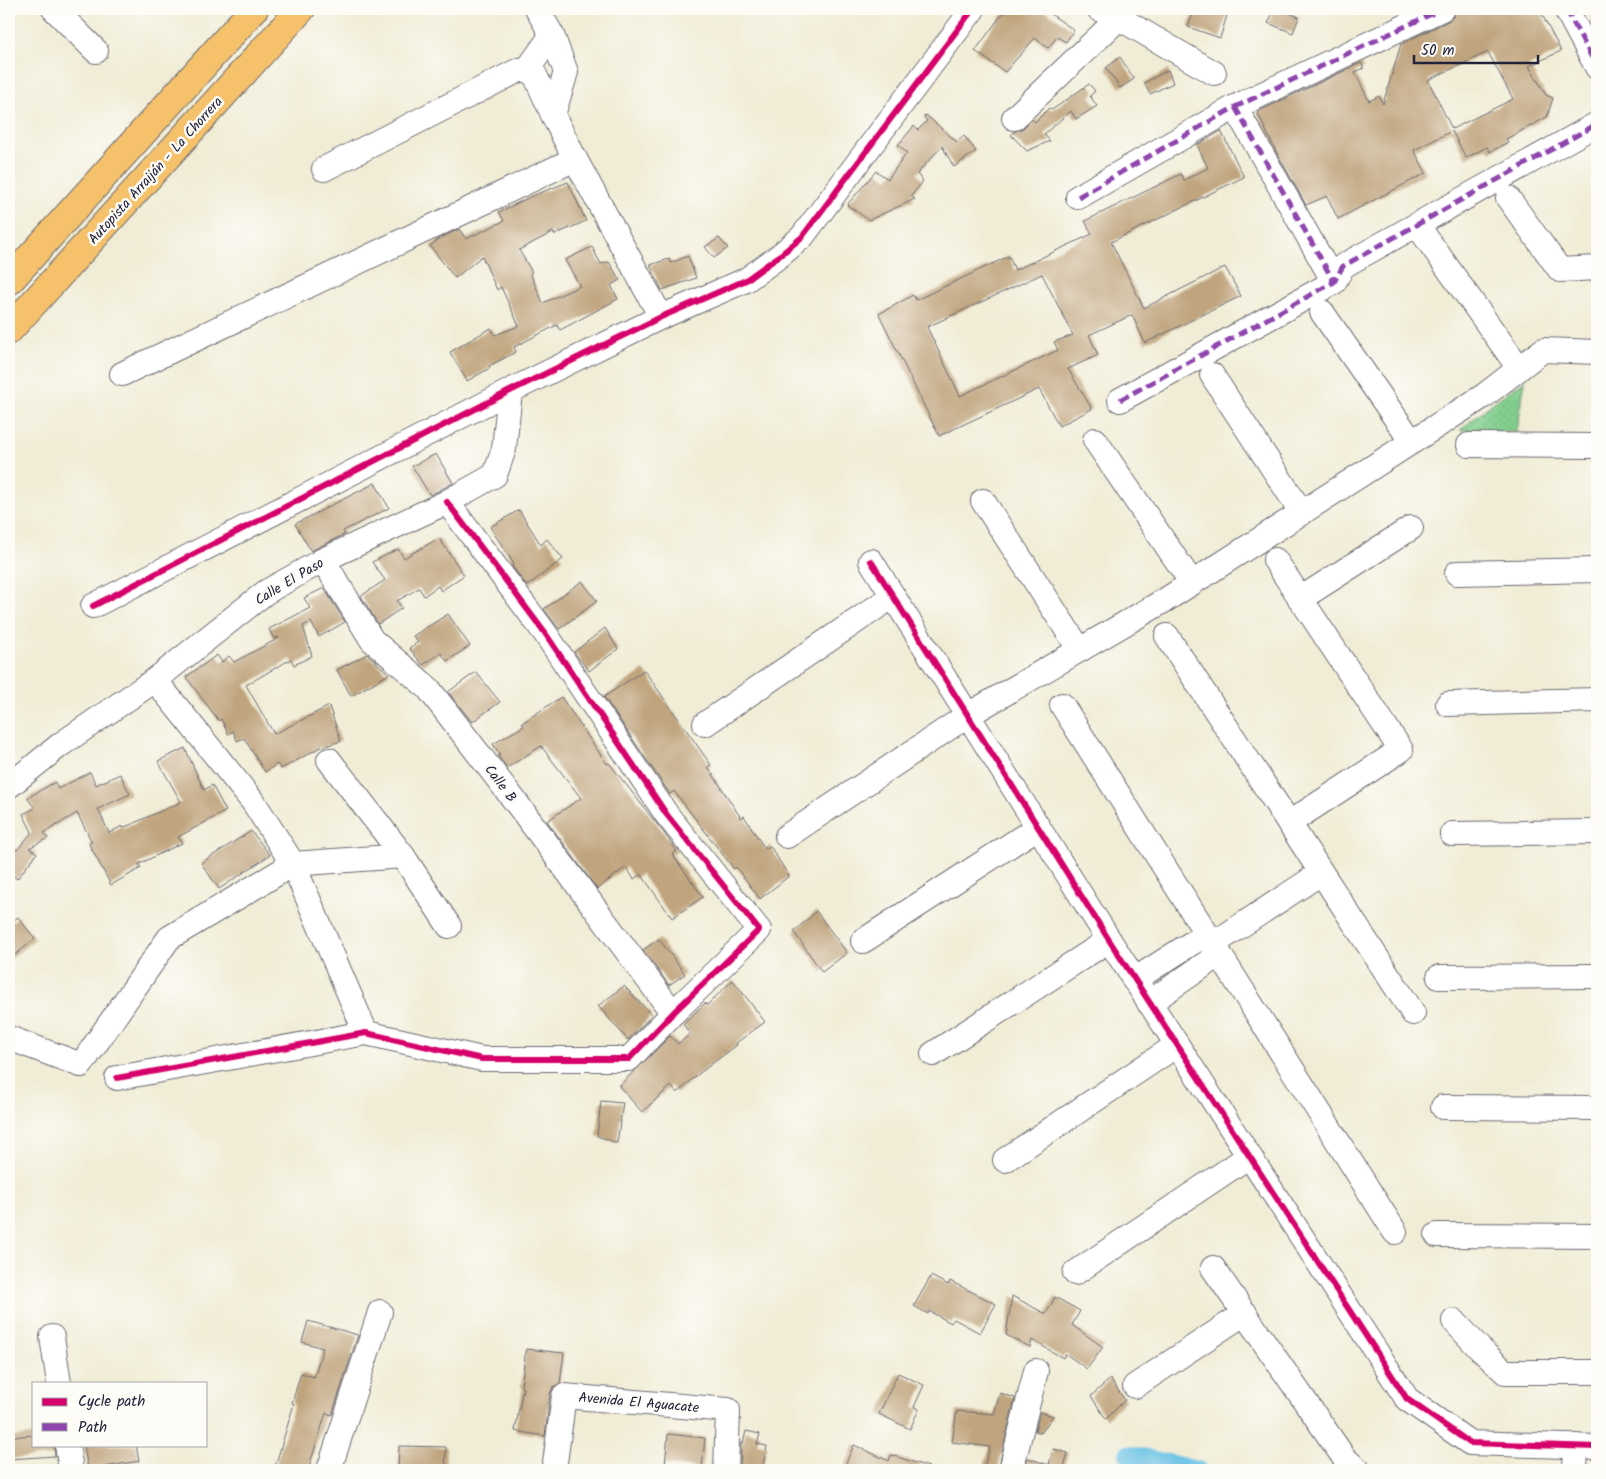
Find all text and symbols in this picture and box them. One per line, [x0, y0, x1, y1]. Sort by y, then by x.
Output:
scale bar [1414, 32, 1537, 64]
text: 50 m [1421, 39, 1455, 63]
street label: Autopista Arraiján - La Chorrera [83, 92, 228, 250]
street label: Calle El Paso [251, 552, 328, 611]
street label: Calle B [479, 760, 522, 807]
legend [32, 1382, 208, 1446]
street label: Avenida El Aguacate [578, 1387, 701, 1419]
text: Cycle path [78, 1390, 145, 1414]
text: Path [78, 1416, 107, 1440]

